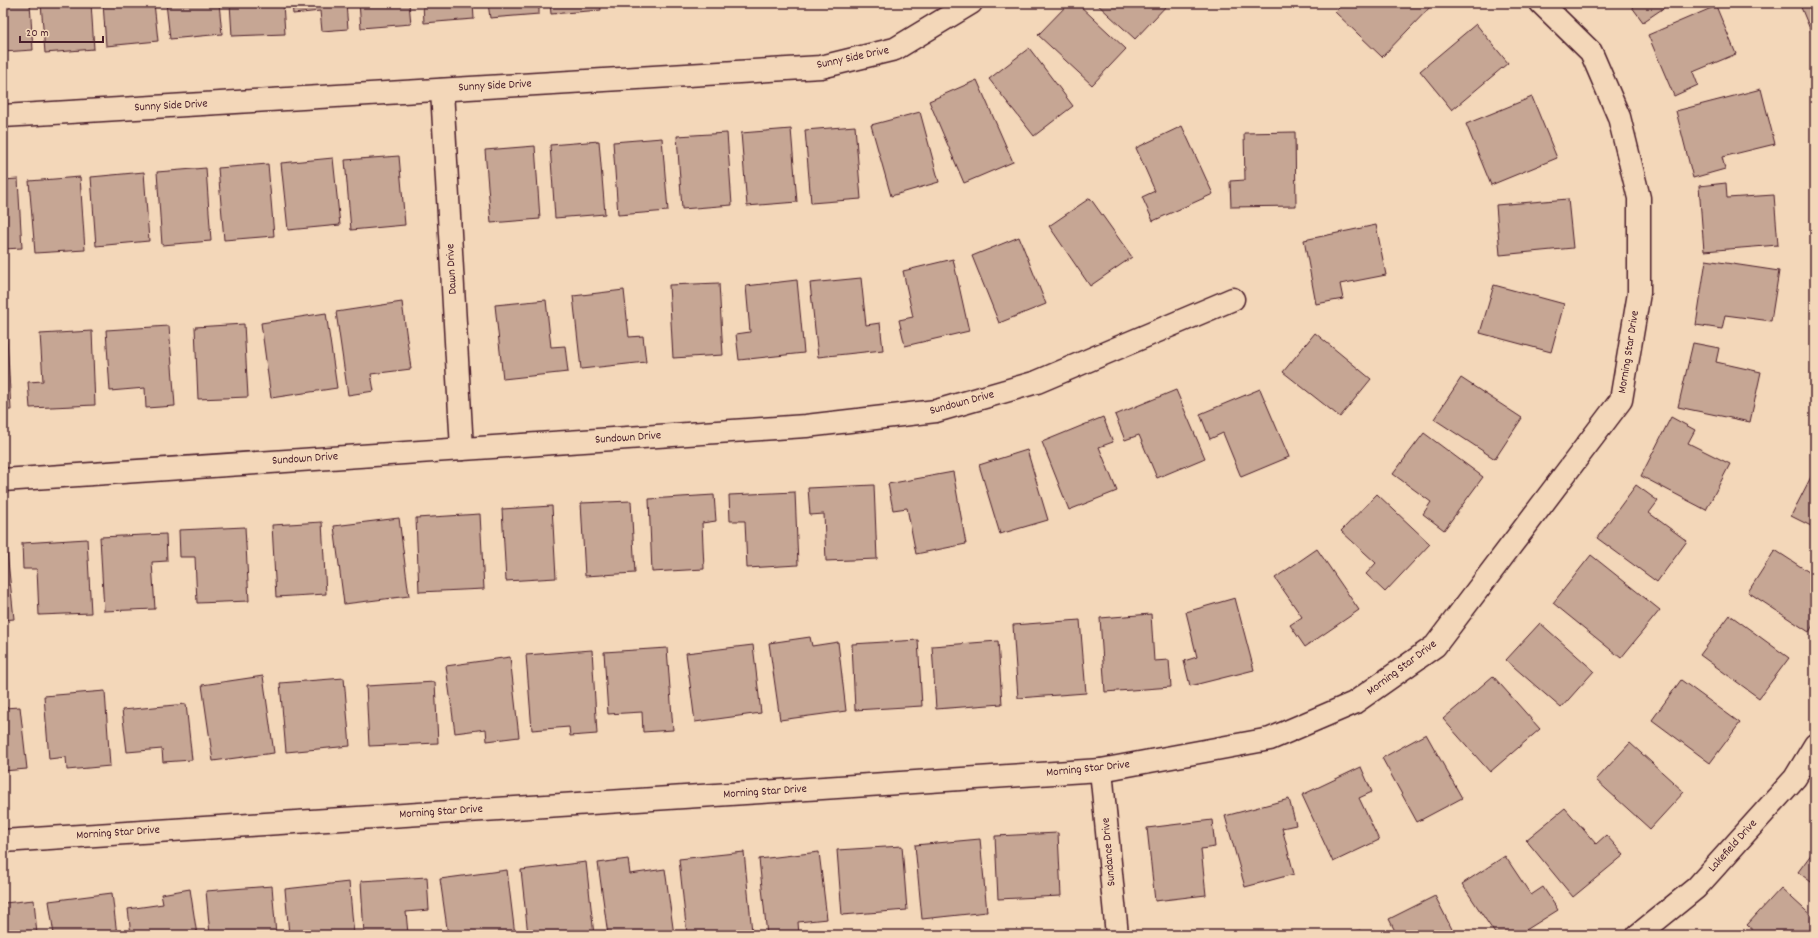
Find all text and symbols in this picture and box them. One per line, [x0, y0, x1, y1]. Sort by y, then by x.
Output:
scale bar [20, 18, 103, 44]
text: 20 m [26, 25, 49, 42]
street label: Sunny Side Drive [815, 42, 891, 74]
street label: Sunny Side Drive [458, 76, 532, 96]
street label: Sunny Side Drive [134, 96, 208, 116]
street label: Dawn Drive [442, 243, 462, 295]
street label: Morning Star Drive [1614, 309, 1644, 395]
street label: Sundown Drive [928, 386, 996, 420]
street label: Sundown Drive [594, 427, 662, 449]
street label: Sundown Drive [271, 448, 339, 470]
street label: Morning Star Drive [1363, 636, 1441, 700]
street label: Morning Star Drive [1045, 756, 1131, 782]
street label: Morning Star Drive [723, 781, 807, 803]
street label: Morning Star Drive [399, 801, 483, 823]
street label: Lakefield Drive [1705, 816, 1761, 876]
street label: Sundance Drive [1098, 817, 1120, 887]
street label: Morning Star Drive [76, 822, 160, 844]

